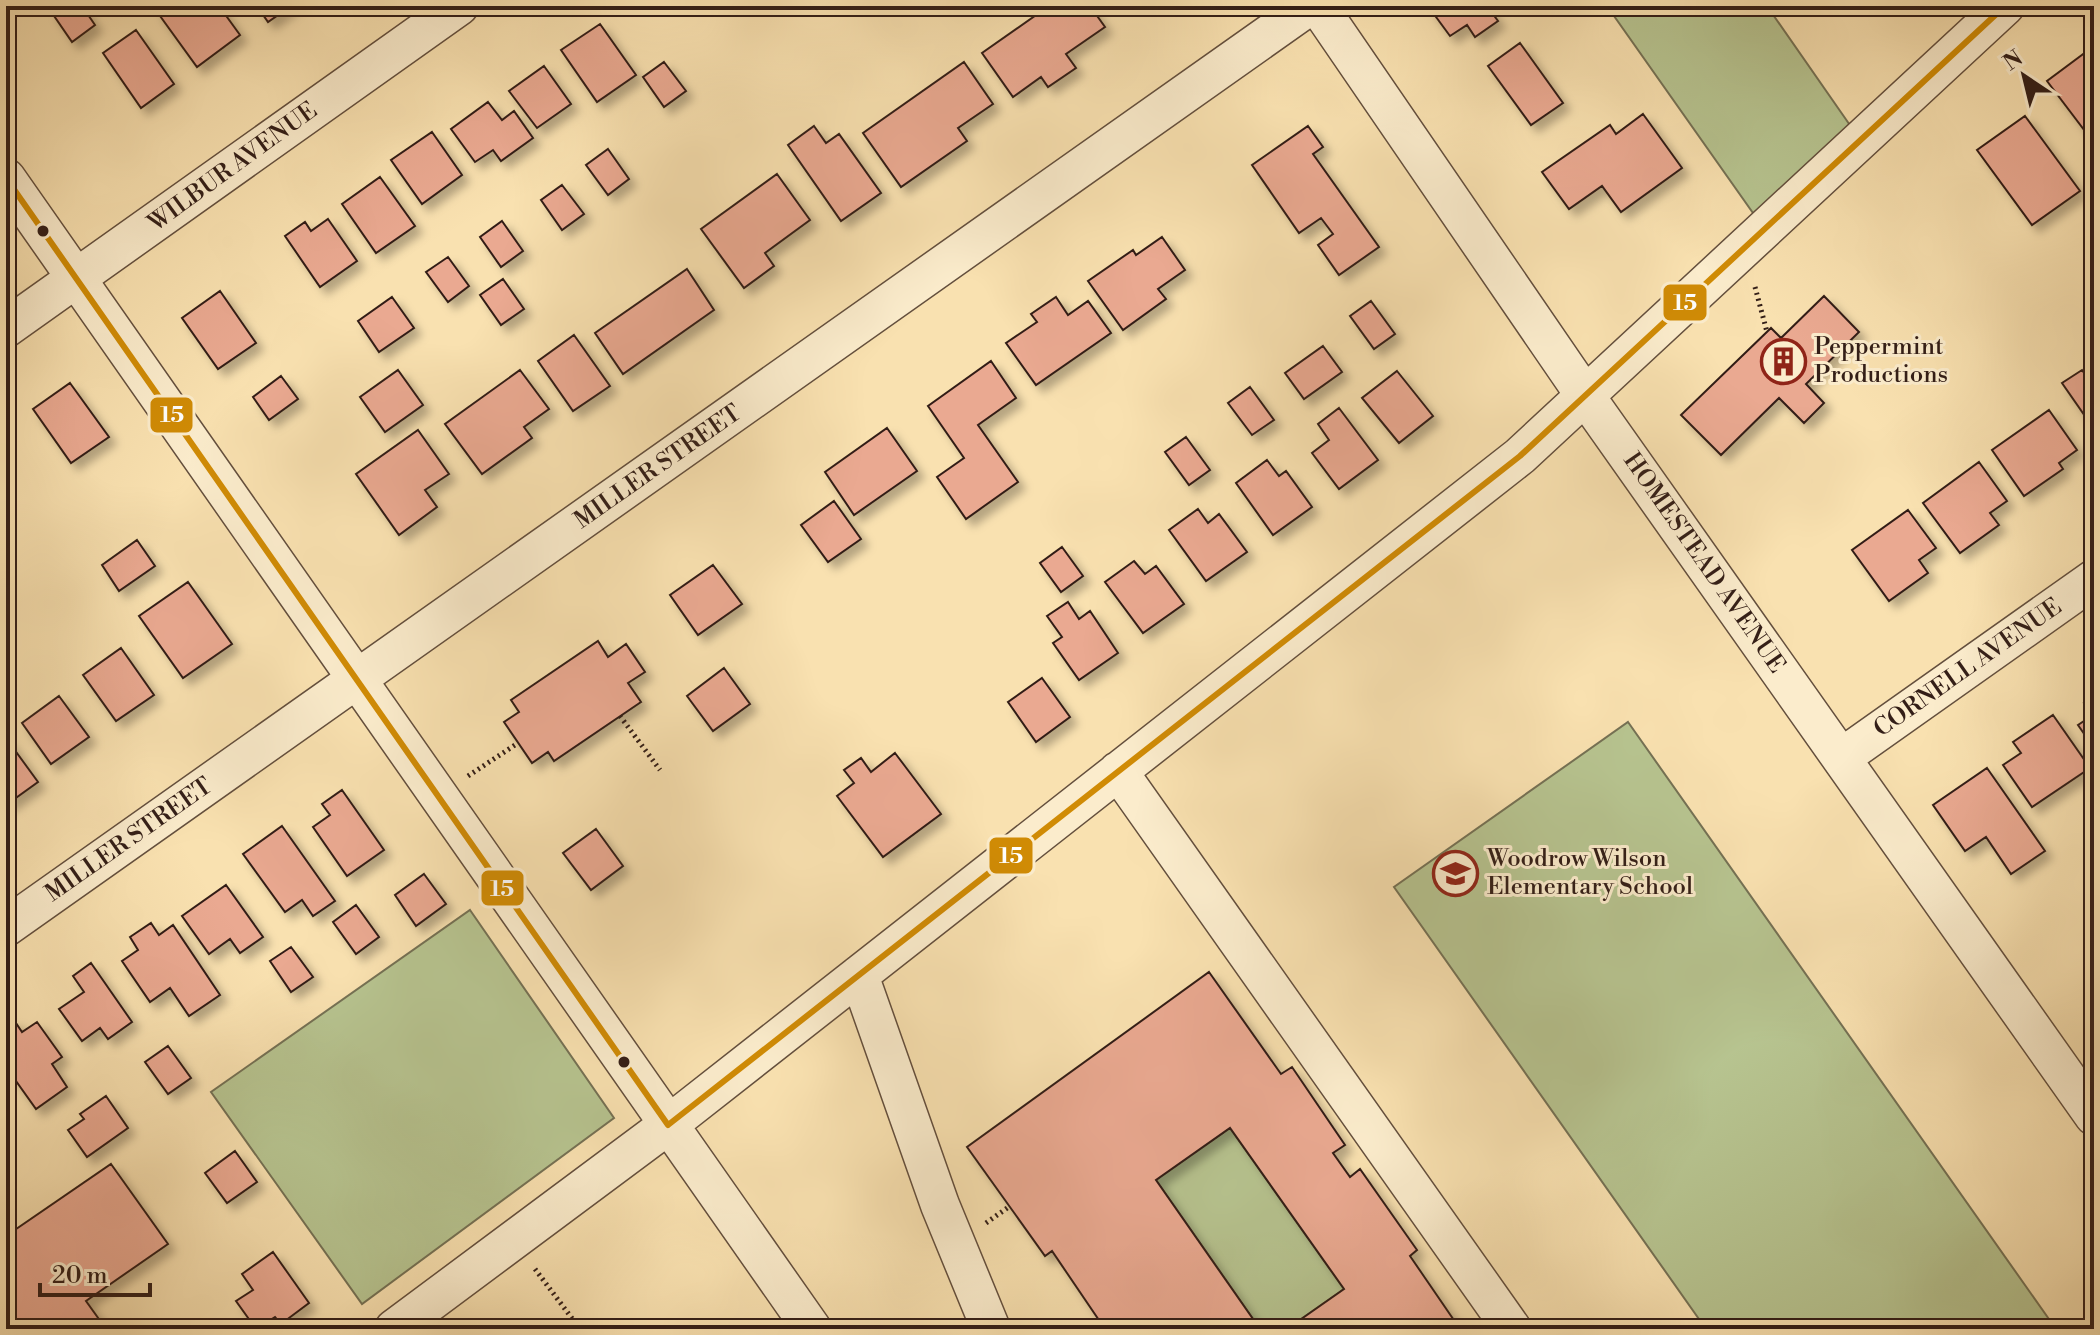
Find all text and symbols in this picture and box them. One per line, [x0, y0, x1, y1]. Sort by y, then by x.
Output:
north arrow [1984, 36, 2064, 116]
text: N [1999, 44, 2029, 77]
street label: WILBUR AVENUE [142, 96, 323, 239]
unlabelled marker [35, 223, 51, 239]
line badge: 15 [1662, 283, 1708, 322]
text: 15 [1673, 290, 1697, 317]
place label: Peppermint Productions [1814, 332, 1948, 390]
building icon: Peppermint Productions [1759, 337, 1807, 385]
line badge: 15 [149, 396, 194, 434]
street label: MILLER STREET [569, 398, 747, 536]
text: 15 [160, 402, 184, 429]
street label: HOMESTEAD AVENUE [1616, 447, 1792, 679]
street label: CORNELL AVENUE [1868, 592, 2068, 744]
street label: MILLER STREET [40, 771, 218, 909]
line badge: 15 [988, 836, 1034, 875]
text: 15 [999, 843, 1023, 870]
place label: Woodrow Wilson Elementary School [1486, 844, 1693, 902]
school or university icon: Woodrow Wilson Elementary School [1432, 849, 1480, 897]
line badge: 15 [480, 869, 525, 907]
text: 15 [490, 876, 514, 903]
unlabelled marker [616, 1054, 632, 1070]
scale bar [40, 1247, 150, 1297]
text: 20 m [52, 1261, 108, 1291]

